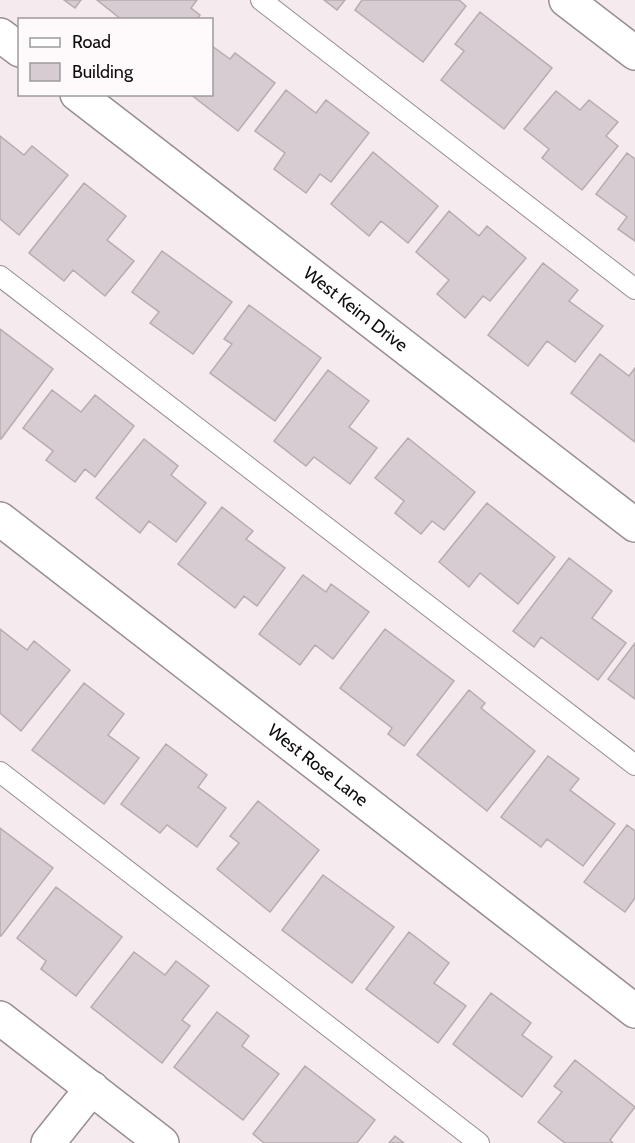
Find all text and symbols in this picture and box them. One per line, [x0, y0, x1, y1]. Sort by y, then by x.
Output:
legend [18, 18, 213, 96]
text: Road [72, 31, 111, 53]
text: Building [72, 61, 134, 83]
street label: West Keim Drive [299, 262, 412, 356]
street label: West Rose Lane [263, 719, 372, 811]

